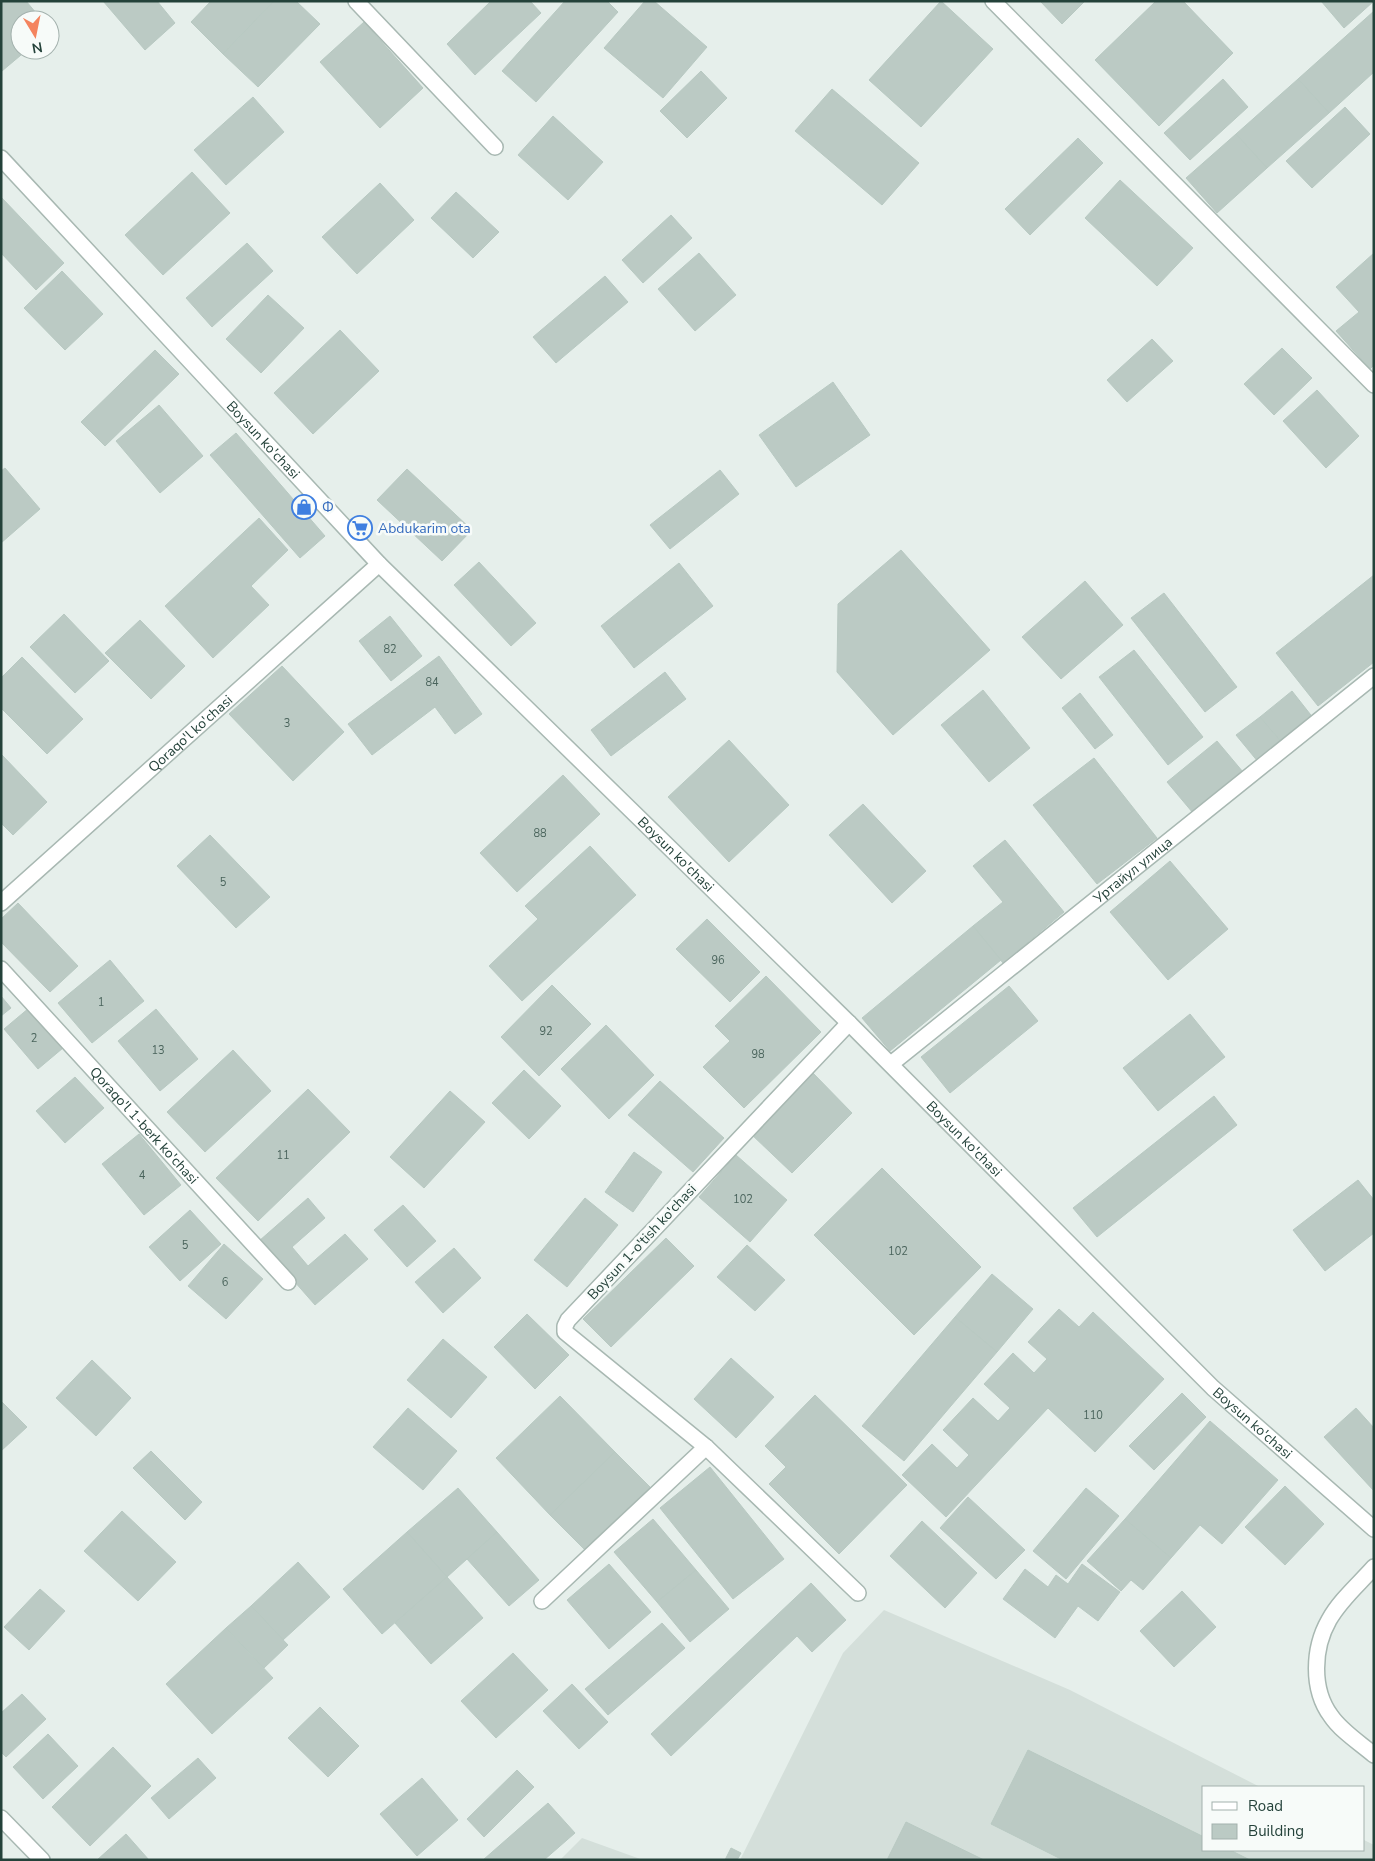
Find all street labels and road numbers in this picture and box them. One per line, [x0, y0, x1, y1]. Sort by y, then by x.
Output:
street label: Boysun ko'chasi [222, 397, 304, 483]
street label: Qoraqo'l ko'chasi [144, 691, 236, 776]
street label: Boysun ko'chasi [634, 812, 718, 896]
street label: Уртайул улица [1088, 832, 1176, 908]
street label: Qoraqo'l 1-berk ko'chasi [86, 1062, 203, 1188]
street label: Boysun ko'chasi [922, 1097, 1006, 1181]
street label: Boysun 1-o'tish ko'chasi [583, 1180, 701, 1304]
street label: Boysun ko'chasi [1209, 1383, 1297, 1463]

